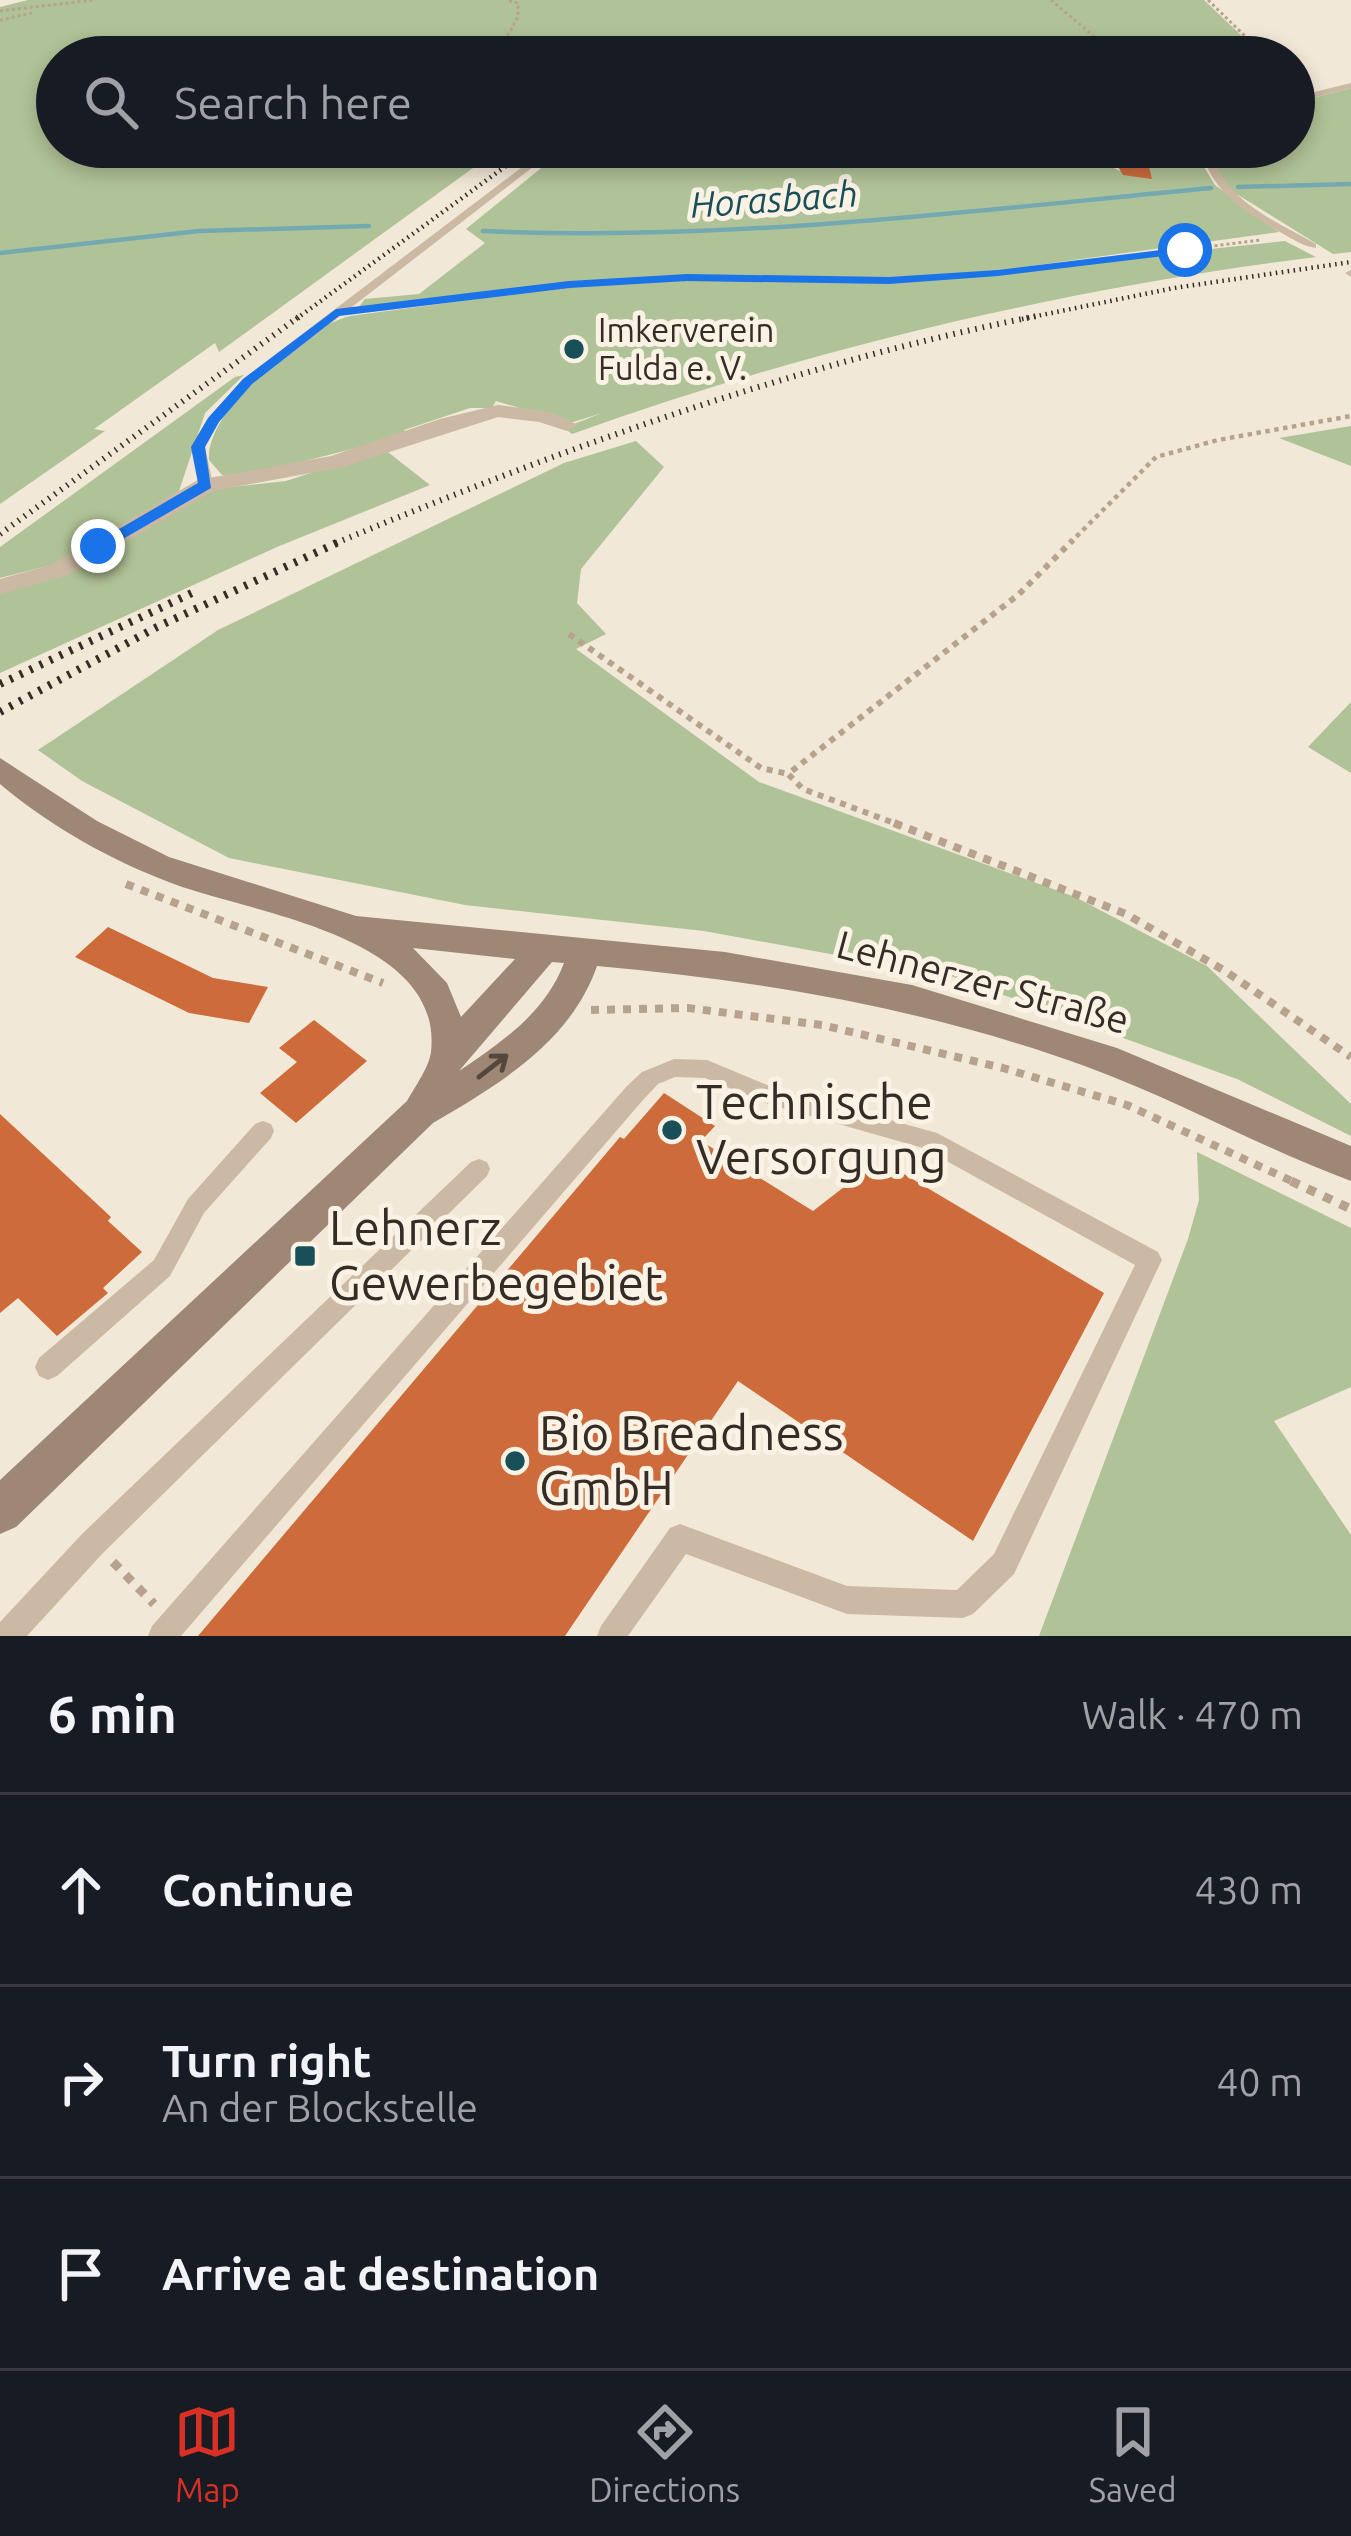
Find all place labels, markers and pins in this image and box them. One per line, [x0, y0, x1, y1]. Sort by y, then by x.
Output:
place label: Imkerverein Fulda e. V. [598, 311, 774, 386]
marker: Imkerverein Fulda e. V. [561, 336, 587, 362]
place label: Technische Versorgung [696, 1074, 947, 1183]
marker: Technische Versorgung [659, 1117, 685, 1143]
place label: Lehnerz Gewerbegebiet [329, 1200, 663, 1309]
marker: Lehnerz Gewerbegebiet [292, 1243, 318, 1269]
place label: Bio Breadness GmbH [539, 1405, 844, 1514]
marker: Bio Breadness GmbH [502, 1448, 528, 1474]

